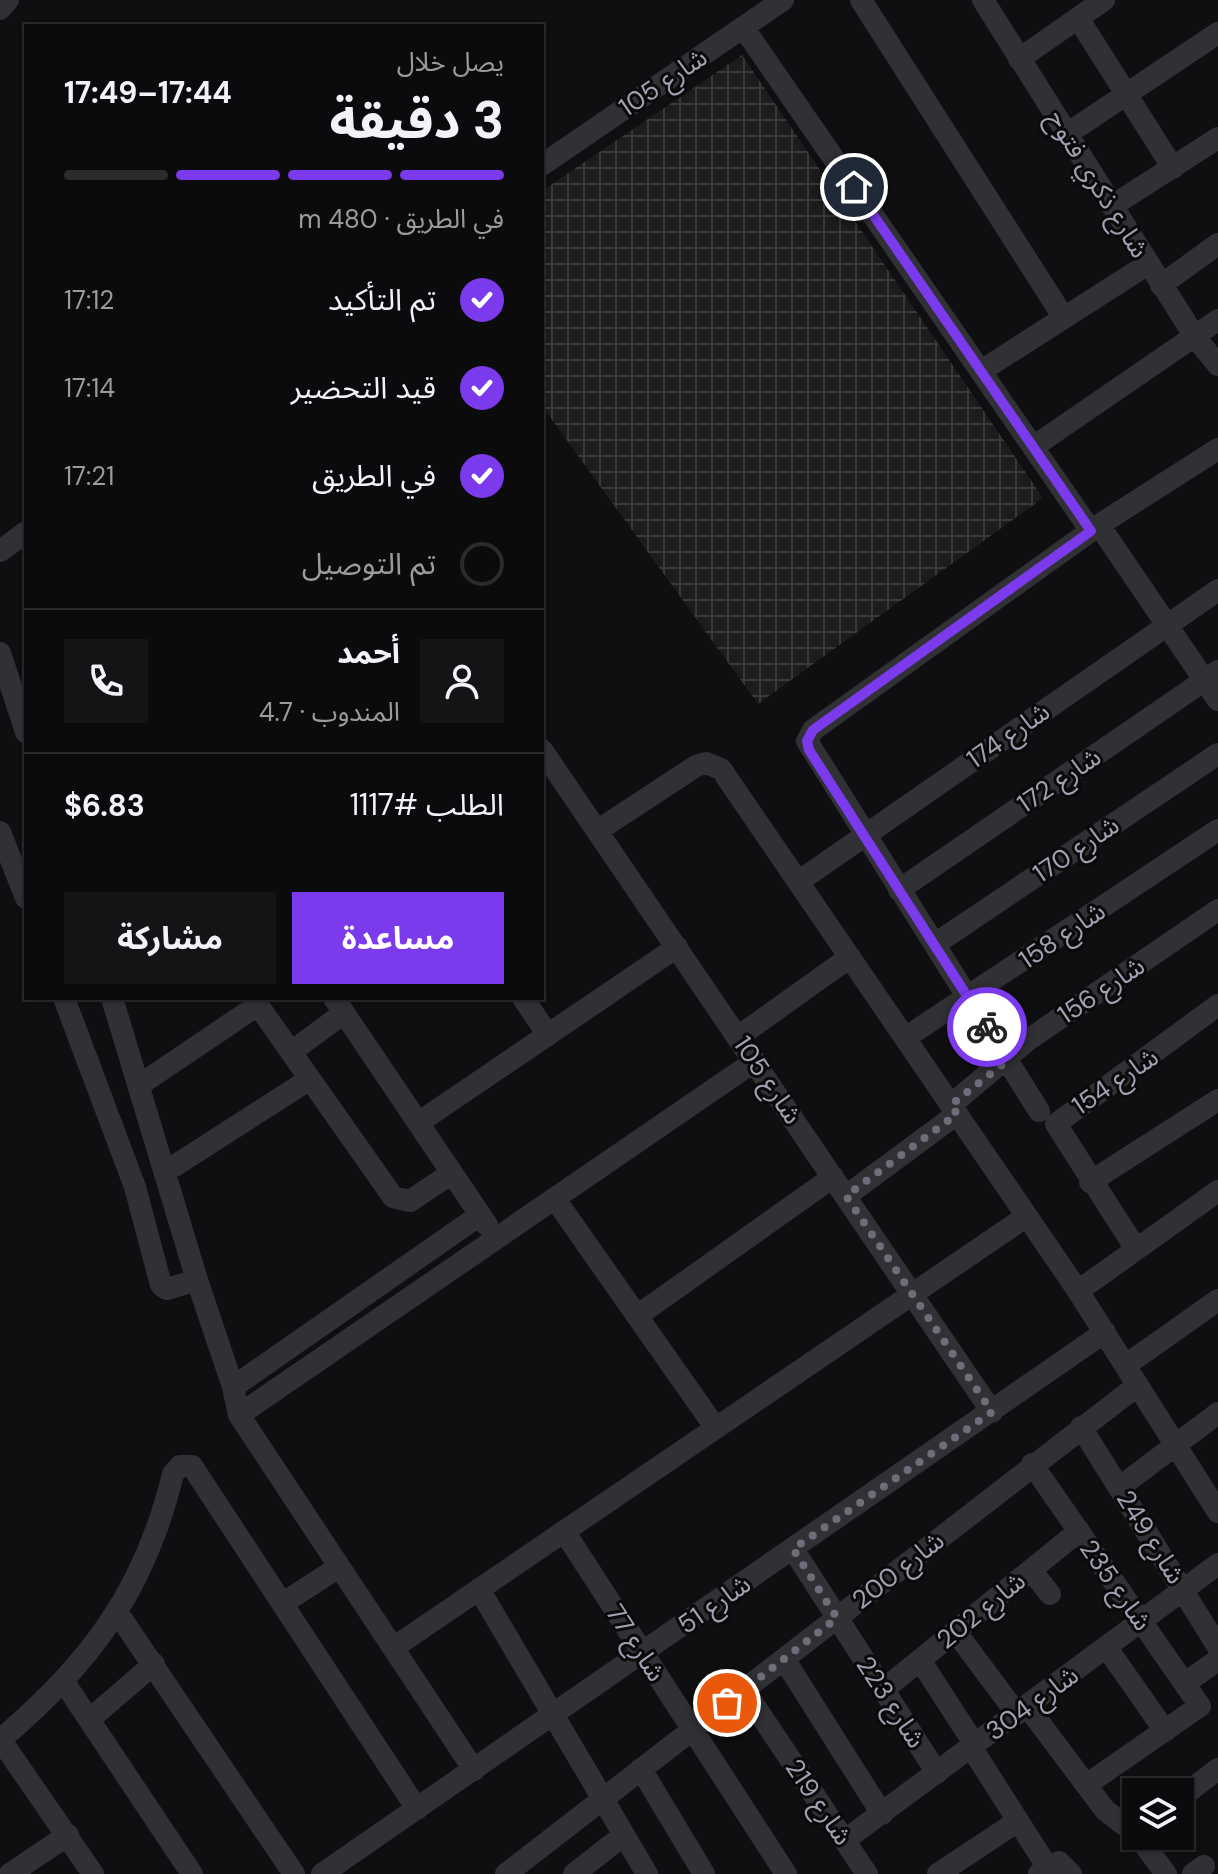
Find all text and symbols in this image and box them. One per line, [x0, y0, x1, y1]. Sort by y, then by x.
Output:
street label: شارع 105 [612, 40, 715, 126]
text: يصل خلال [397, 45, 504, 79]
text: 17:44–17:49 [64, 73, 232, 112]
text: 3 دقيقة [330, 86, 504, 154]
street label: شارع ذكري فتوح [1037, 104, 1157, 266]
pin [820, 153, 888, 221]
icon: home [832, 165, 876, 209]
text: في الطريق · 480 m [298, 202, 504, 236]
icon: check [460, 278, 504, 322]
text: تم التأكيد [328, 280, 436, 319]
text: 17:12 [64, 283, 114, 317]
icon: check [460, 366, 504, 410]
text: قيد التحضير [291, 368, 436, 407]
text: 17:14 [64, 371, 115, 405]
icon: check [460, 454, 504, 498]
text: في الطريق [312, 456, 436, 495]
text: 17:21 [64, 459, 114, 493]
text: تم التوصيل [302, 544, 436, 583]
text: أحمد [337, 633, 400, 672]
button: phone [64, 639, 148, 723]
button: person [420, 639, 504, 723]
street label: شارع 174 [960, 694, 1057, 777]
text: المندوب · 4.7 [259, 695, 400, 729]
street label: شارع 172 [1011, 740, 1109, 822]
text: الطلب #1117 [350, 785, 504, 824]
text: $6.83 [64, 786, 145, 825]
street label: شارع 170 [1026, 808, 1127, 892]
button: مشاركة [64, 892, 276, 984]
button: مساعدة [292, 892, 504, 984]
street label: شارع 158 [1012, 894, 1113, 978]
street label: شارع 156 [1051, 949, 1152, 1033]
courier [947, 987, 1027, 1067]
icon: bike [965, 1005, 1009, 1049]
street label: شارع 105 [724, 1029, 810, 1132]
street label: شارع 154 [1065, 1040, 1166, 1124]
street label: شارع 249 [1107, 1484, 1193, 1591]
street label: شارع 200 [845, 1523, 952, 1618]
street label: شارع 235 [1071, 1533, 1160, 1638]
street label: شارع 202 [930, 1564, 1034, 1658]
street label: شارع 51 [671, 1567, 758, 1643]
street label: شارع 77 [597, 1598, 674, 1689]
street label: شارع 223 [847, 1650, 933, 1756]
street label: شارع 304 [979, 1658, 1086, 1750]
pin [693, 1669, 761, 1737]
icon: bag [705, 1681, 749, 1725]
street label: شارع 219 [776, 1752, 860, 1853]
map controls [1122, 1778, 1194, 1850]
button: layers [1122, 1778, 1194, 1850]

